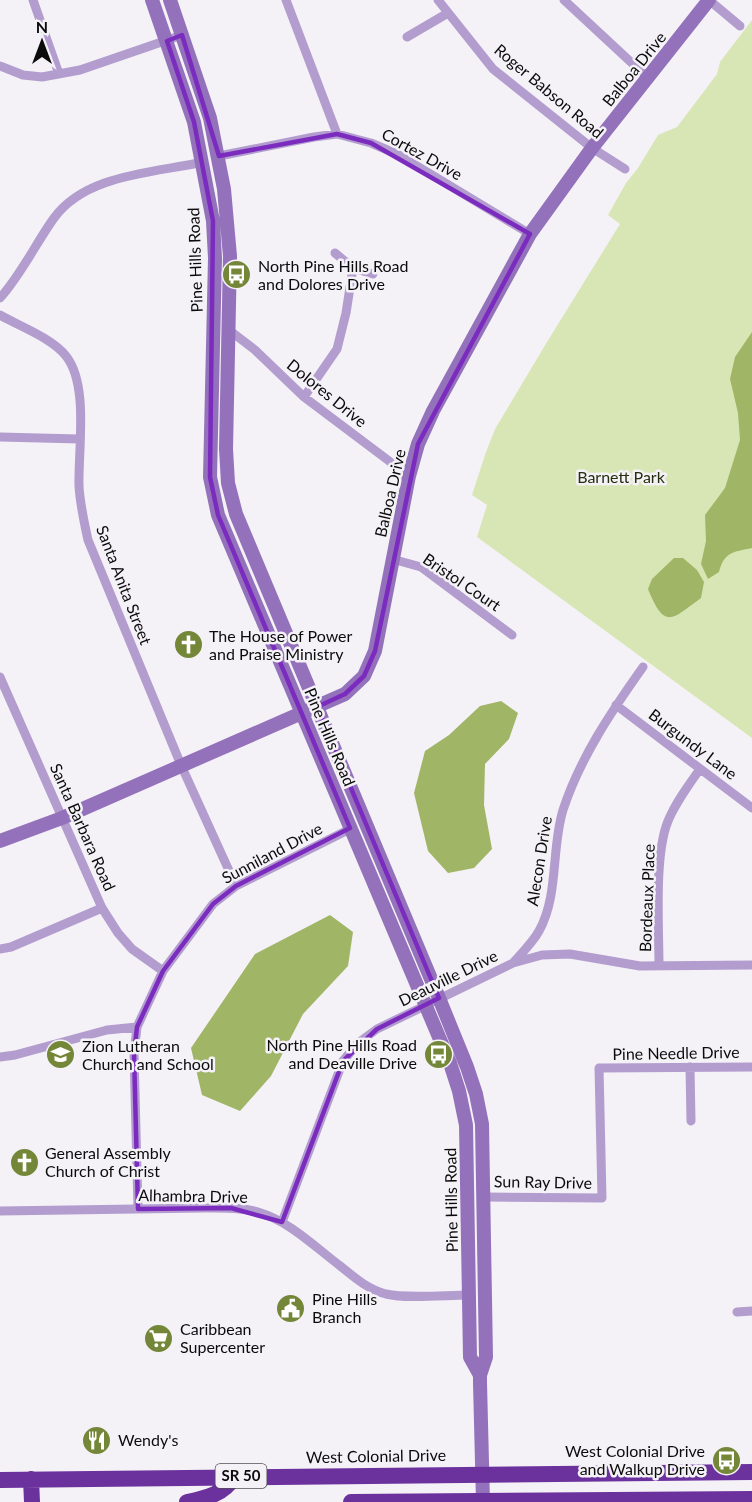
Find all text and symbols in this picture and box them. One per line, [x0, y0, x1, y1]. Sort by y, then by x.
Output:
north arrow [12, 12, 72, 72]
text: N [36, 17, 48, 36]
street label: Balboa Drive [598, 28, 669, 110]
street label: Roger Babson Road [491, 39, 608, 142]
street label: Cortez Drive [379, 124, 466, 183]
street label: Pine Hills Road [183, 207, 206, 313]
place label: North Pine Hills Road and Dolores Drive [258, 256, 409, 293]
bus stop icon: North Pine Hills Road and Dolores Drive [221, 259, 253, 291]
street label: Dolores Drive [284, 355, 371, 431]
street label: Balboa Drive [370, 447, 409, 539]
park label: Barnett Park [577, 467, 666, 486]
street label: Santa Anita Street [93, 523, 156, 647]
street label: Bristol Court [420, 549, 505, 615]
place label: The House of Power and Praise Ministry [209, 626, 353, 663]
church icon: The House of Power and Praise Ministry [172, 629, 204, 661]
street label: Pine Hills Road [301, 685, 360, 789]
street label: Burgundy Lane [646, 704, 741, 783]
street label: Santa Barbara Road [47, 760, 120, 893]
street label: Alecon Drive [522, 815, 555, 907]
street label: Sunniland Drive [218, 818, 325, 887]
street label: Bordeaux Place [635, 843, 658, 952]
street label: Deauville Drive [395, 945, 500, 1010]
place label: North Pine Hills Road and Deaville Drive [267, 1035, 417, 1072]
place label: Zion Lutheran Church and School [82, 1036, 214, 1073]
bus stop icon: North Pine Hills Road and Deaville Drive [422, 1038, 454, 1070]
school or university icon: Zion Lutheran Church and School [45, 1039, 77, 1071]
street label: Pine Needle Drive [612, 1042, 740, 1063]
place label: General Assembly Church of Christ [45, 1143, 171, 1180]
church icon: General Assembly Church of Christ [8, 1146, 40, 1178]
street label: Pine Hills Road [440, 1147, 461, 1253]
street label: Sun Ray Drive [494, 1171, 592, 1192]
street label: Alhambra Drive [138, 1185, 248, 1206]
place label: Pine Hills Branch [312, 1289, 377, 1326]
public building icon: Pine Hills Branch [275, 1292, 307, 1324]
place label: Caribbean Supercenter [180, 1319, 265, 1356]
supermarket icon: Caribbean Supercenter [143, 1322, 175, 1354]
restaurant icon: Wendy's [81, 1424, 113, 1456]
place label: Wendy's [118, 1430, 178, 1449]
place label: West Colonial Drive and Walkup Drive [565, 1441, 705, 1478]
bus stop icon: West Colonial Drive and Walkup Drive [710, 1444, 742, 1476]
street label: West Colonial Drive [306, 1445, 446, 1466]
road number: SR 50 [216, 1464, 266, 1488]

